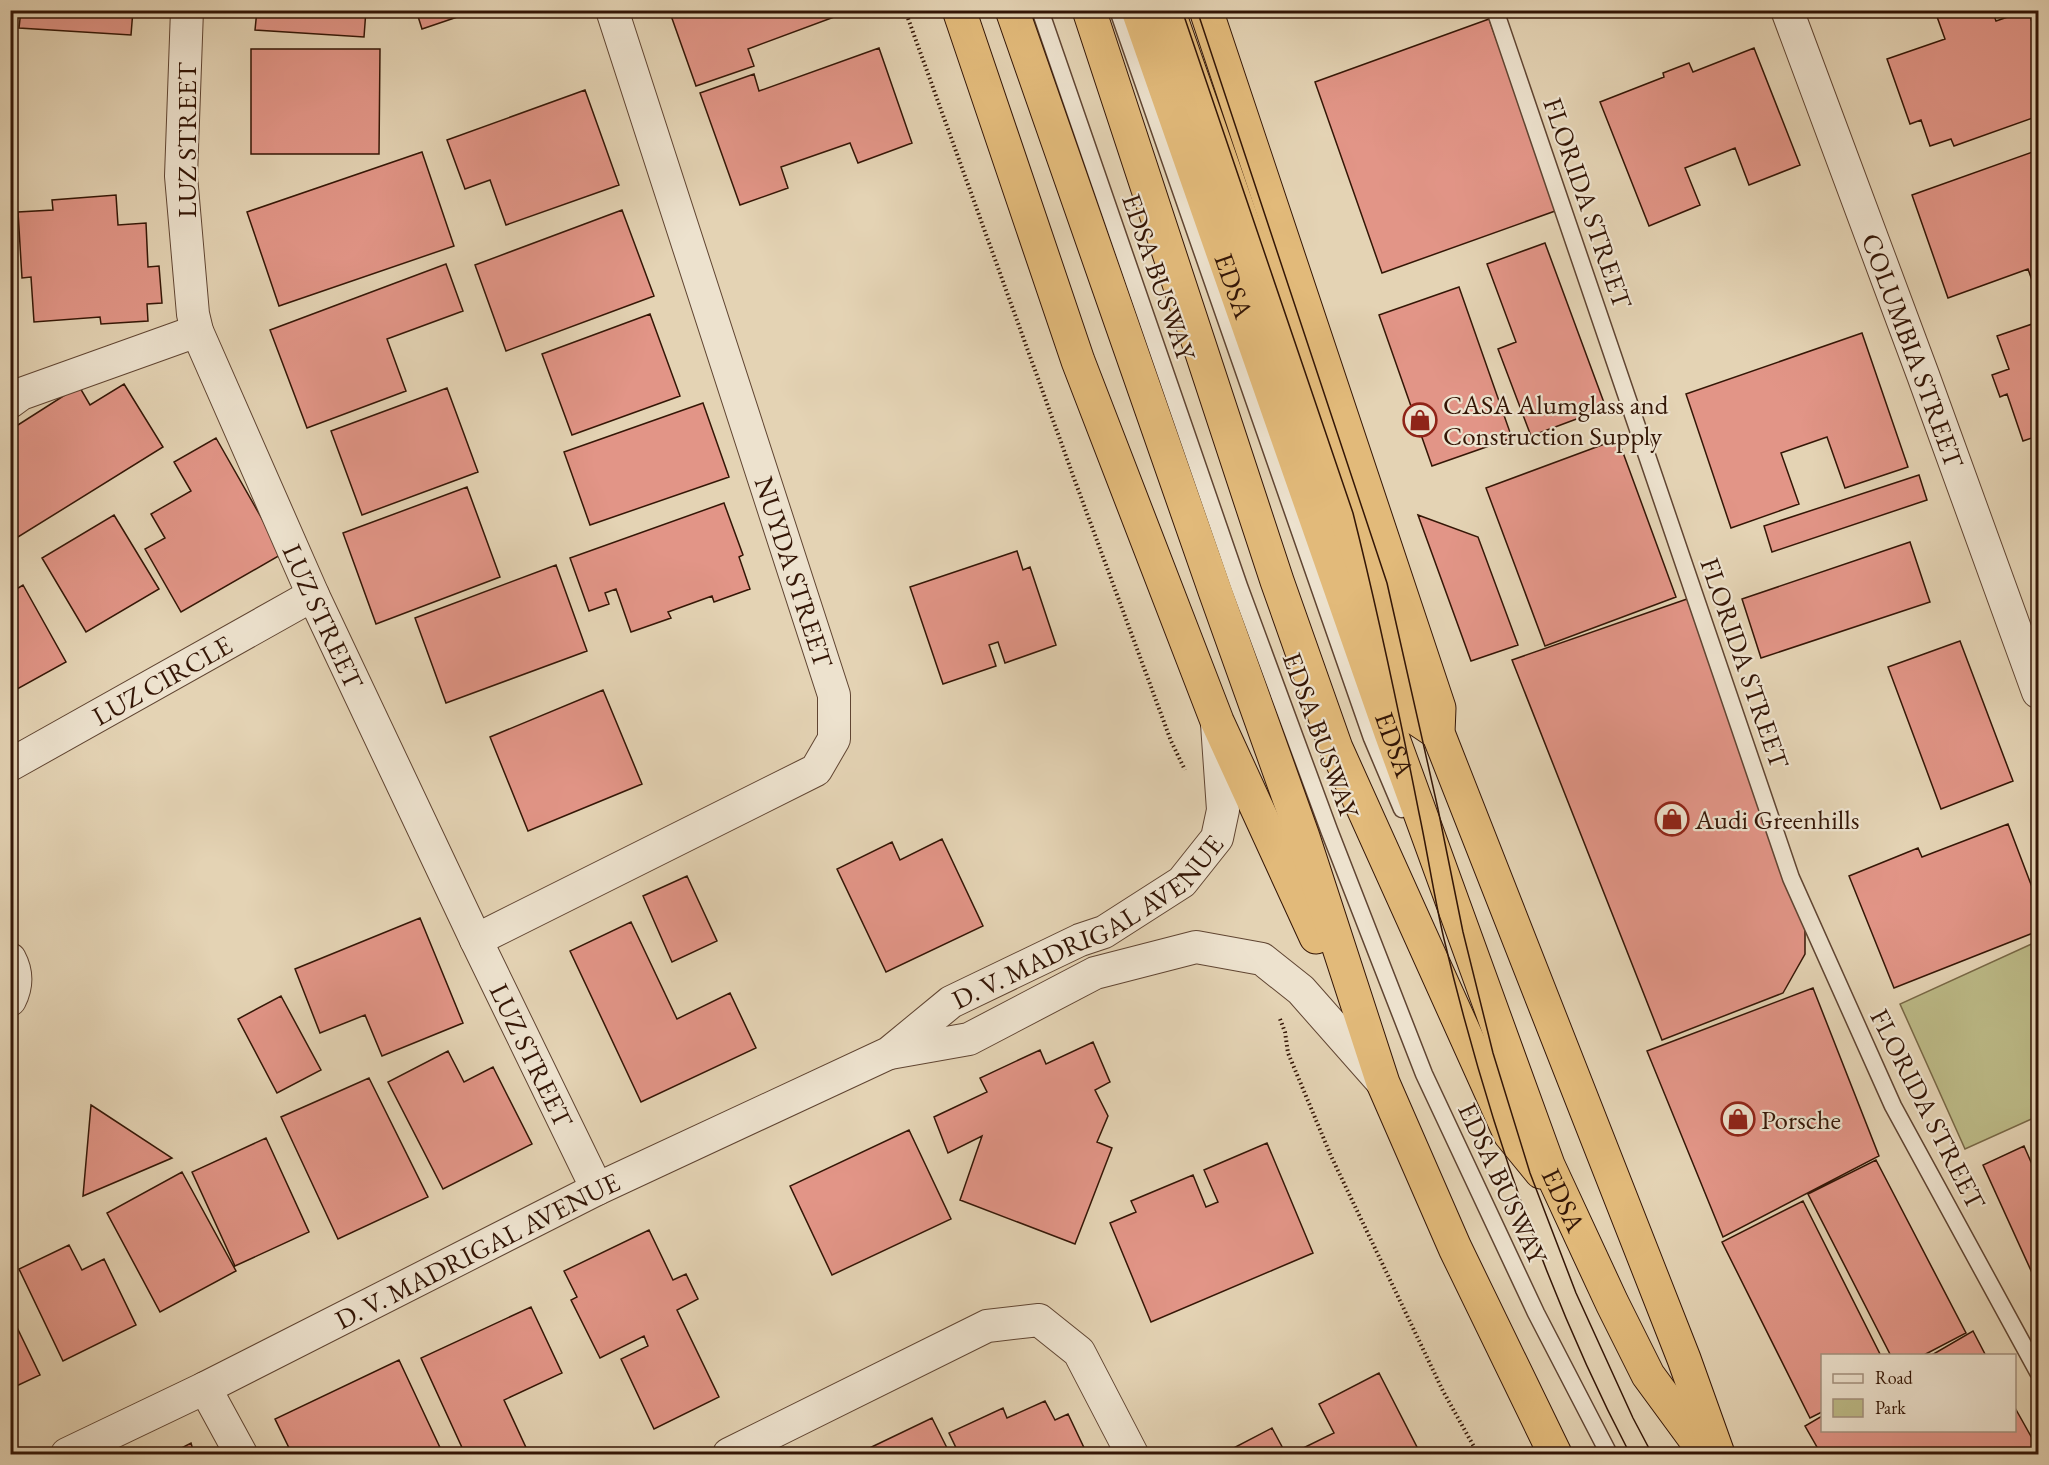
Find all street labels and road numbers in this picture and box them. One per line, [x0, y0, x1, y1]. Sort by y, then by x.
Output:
street label: LUZ STREET [169, 61, 204, 218]
street label: FLORIDA STREET [1536, 93, 1641, 314]
street label: EDSA BUSWAY [1114, 189, 1204, 366]
street label: COLUMBIA STREET [1854, 228, 1973, 473]
street label: EDSA [1207, 248, 1262, 323]
street label: NUYDA STREET [747, 472, 842, 673]
street label: LUZ STREET [275, 538, 373, 695]
street label: FLORIDA STREET [1693, 553, 1798, 774]
street label: LUZ CIRCLE [86, 627, 238, 733]
street label: EDSA BUSWAY [1275, 647, 1368, 824]
street label: EDSA [1367, 707, 1423, 782]
street label: D. V. MADRIGAL AVENUE [946, 827, 1231, 1017]
street label: LUZ STREET [482, 977, 582, 1134]
street label: FLORIDA STREET [1862, 1003, 1994, 1216]
street label: EDSA BUSWAY [1450, 1097, 1556, 1271]
street label: EDSA [1534, 1162, 1594, 1238]
street label: D. V. MADRIGAL AVENUE [329, 1164, 625, 1337]

